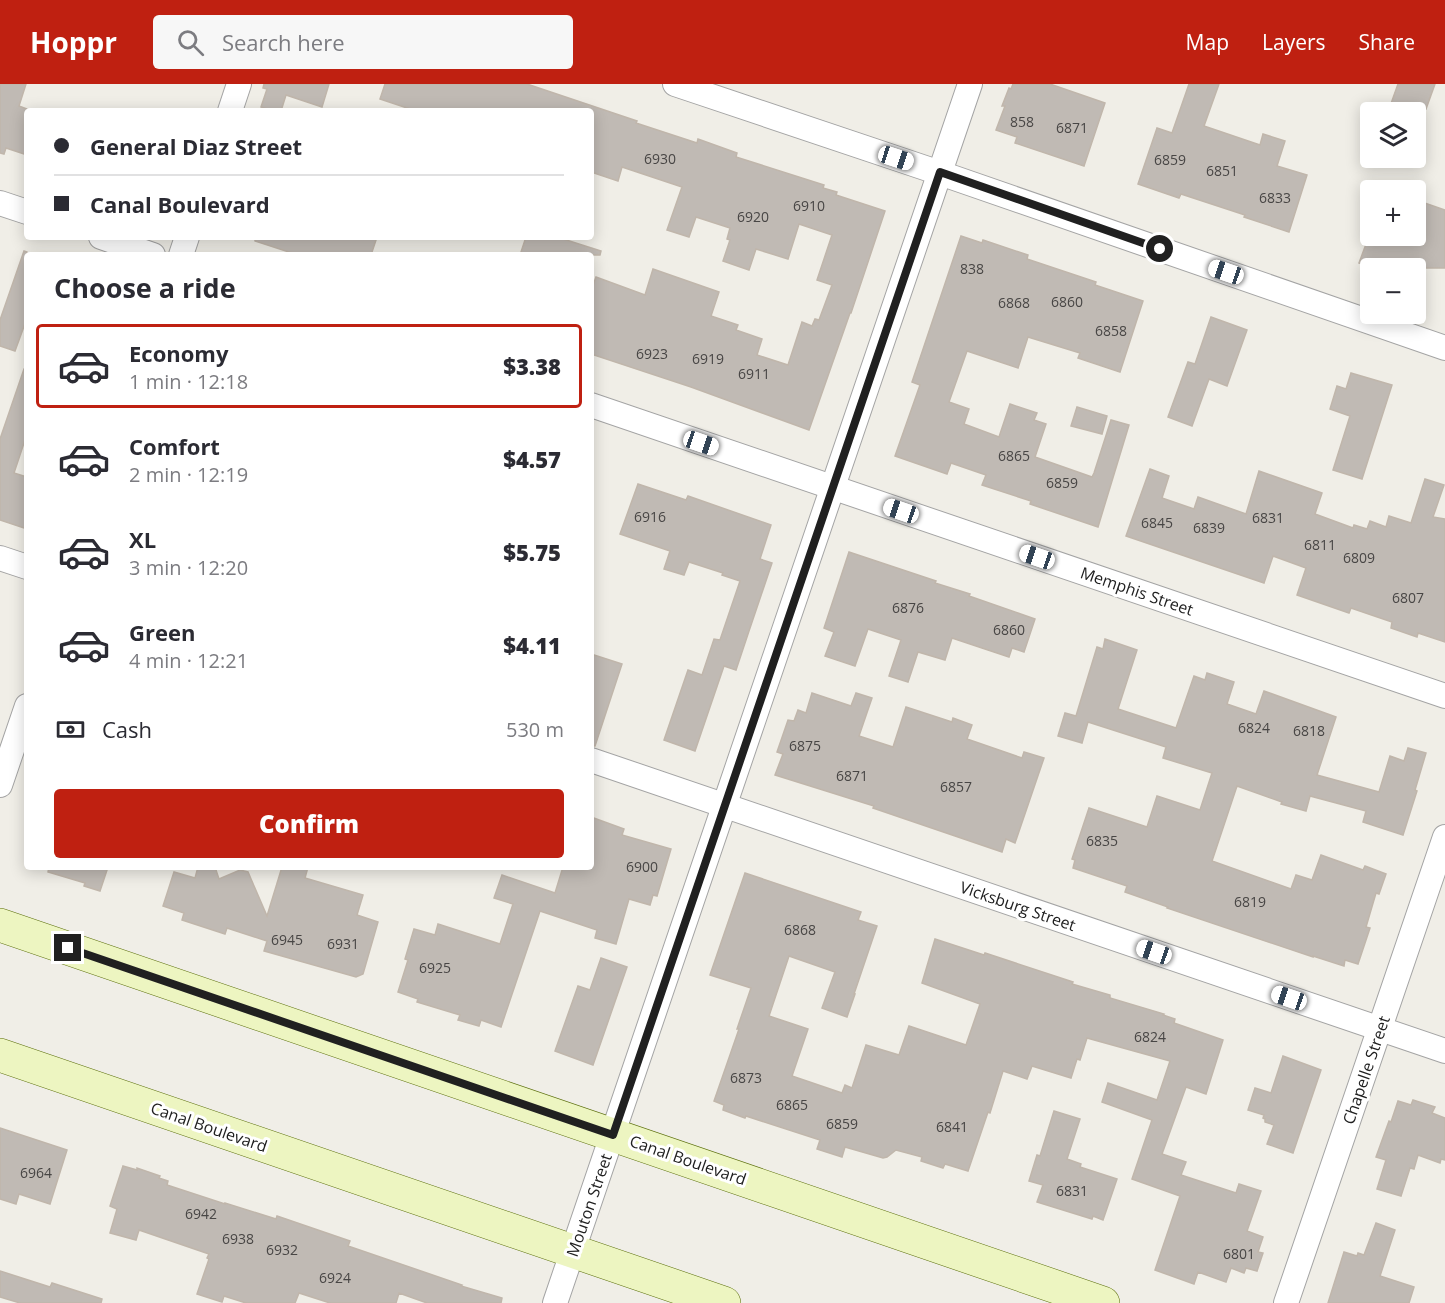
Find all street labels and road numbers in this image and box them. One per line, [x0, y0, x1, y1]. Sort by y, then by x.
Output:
street label: Memphis Street [1077, 561, 1197, 621]
street label: Vicksburg Street [957, 876, 1079, 936]
street label: Chapelle Street [1337, 1013, 1395, 1127]
street label: Canal Boulevard [148, 1097, 270, 1157]
street label: Canal Boulevard [627, 1130, 749, 1190]
street label: Mouton Street [561, 1150, 617, 1260]

